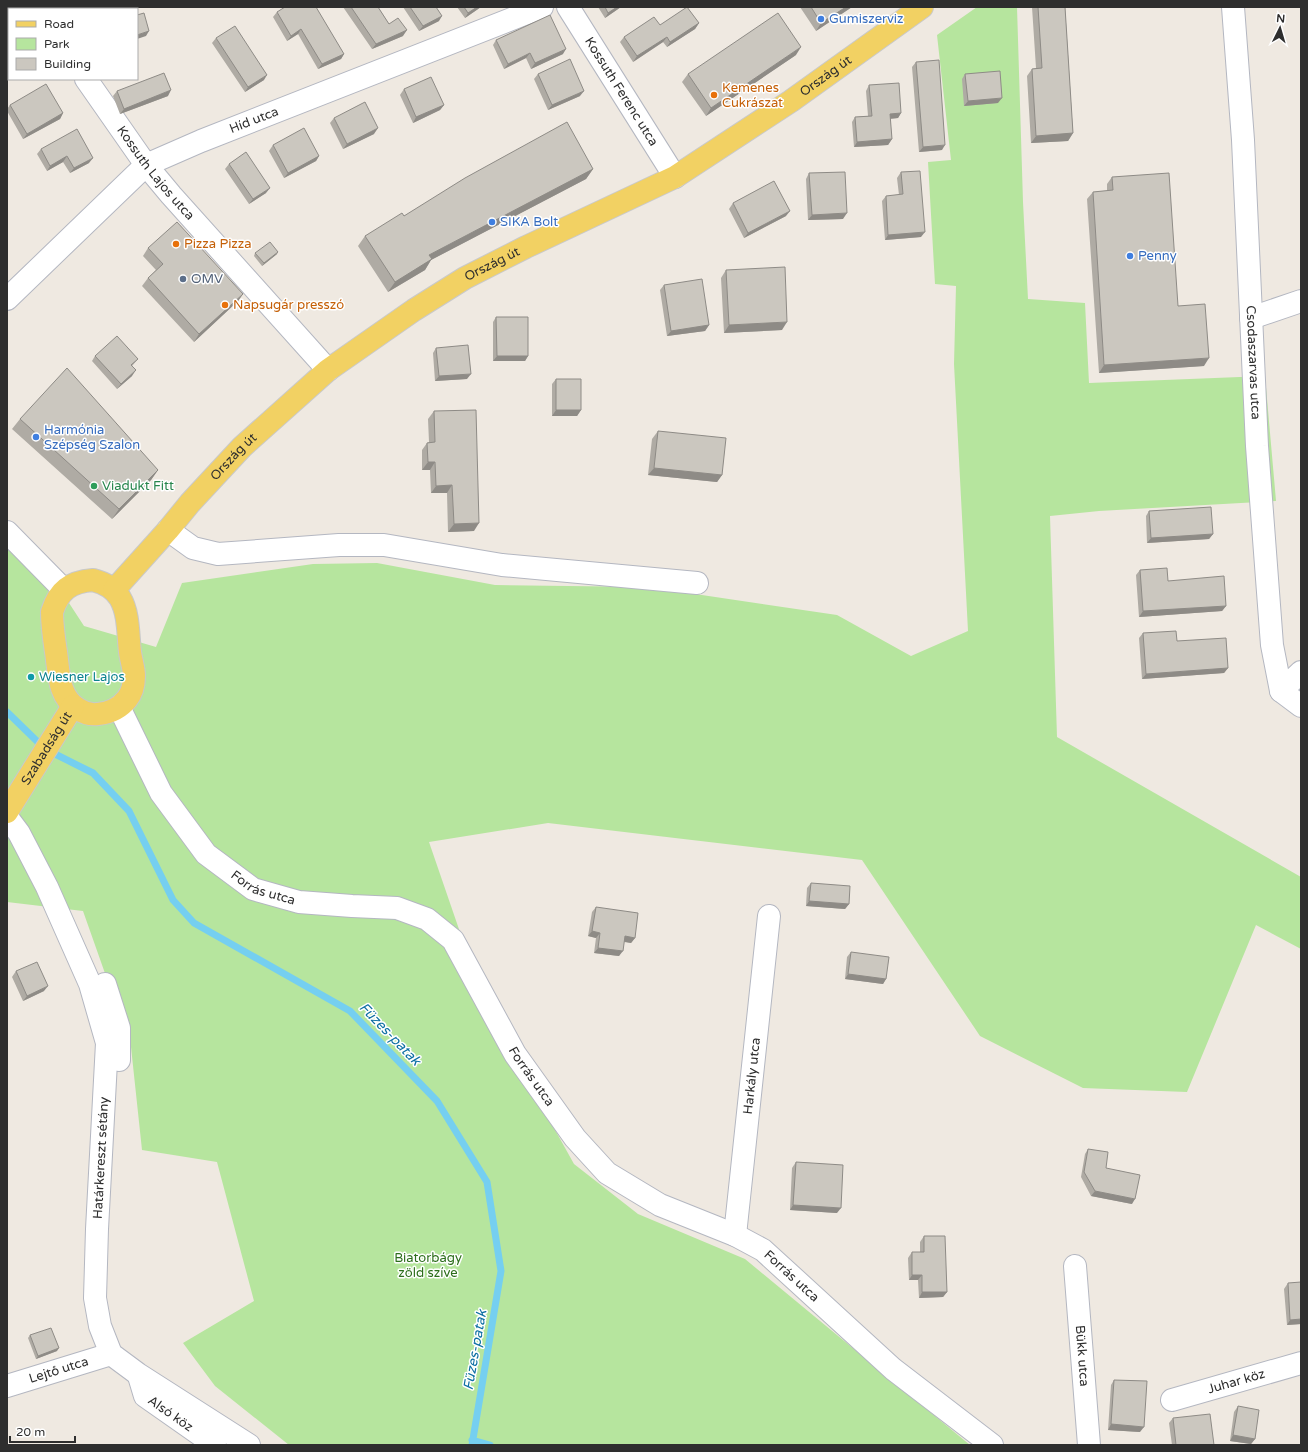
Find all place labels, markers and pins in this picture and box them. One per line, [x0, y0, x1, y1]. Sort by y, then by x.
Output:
place label: Gumiszerviz [829, 11, 904, 27]
marker: Gumiszerviz [816, 14, 826, 24]
place label: Kemenes Cukrászat [722, 80, 783, 111]
marker: Kemenes Cukrászat [709, 90, 719, 100]
place label: SIKA Bolt [500, 214, 558, 230]
marker: SIKA Bolt [487, 217, 497, 227]
place label: Pizza Pizza [184, 236, 252, 252]
marker: Pizza Pizza [171, 239, 181, 249]
place label: Penny [1138, 248, 1177, 264]
marker: Penny [1125, 251, 1135, 261]
place label: OMV [191, 271, 223, 287]
marker: OMV [178, 274, 188, 284]
place label: Napsugár presszó [233, 297, 344, 313]
marker: Napsugár presszó [220, 300, 230, 310]
place label: Harmónia Szépség Szalon [44, 422, 140, 453]
marker: Harmónia Szépség Szalon [31, 432, 41, 442]
place label: Viadukt Fitt [102, 478, 174, 494]
marker: Viadukt Fitt [89, 481, 99, 491]
place label: Wiesner Lajos [39, 669, 125, 685]
marker: Wiesner Lajos [26, 672, 36, 682]

